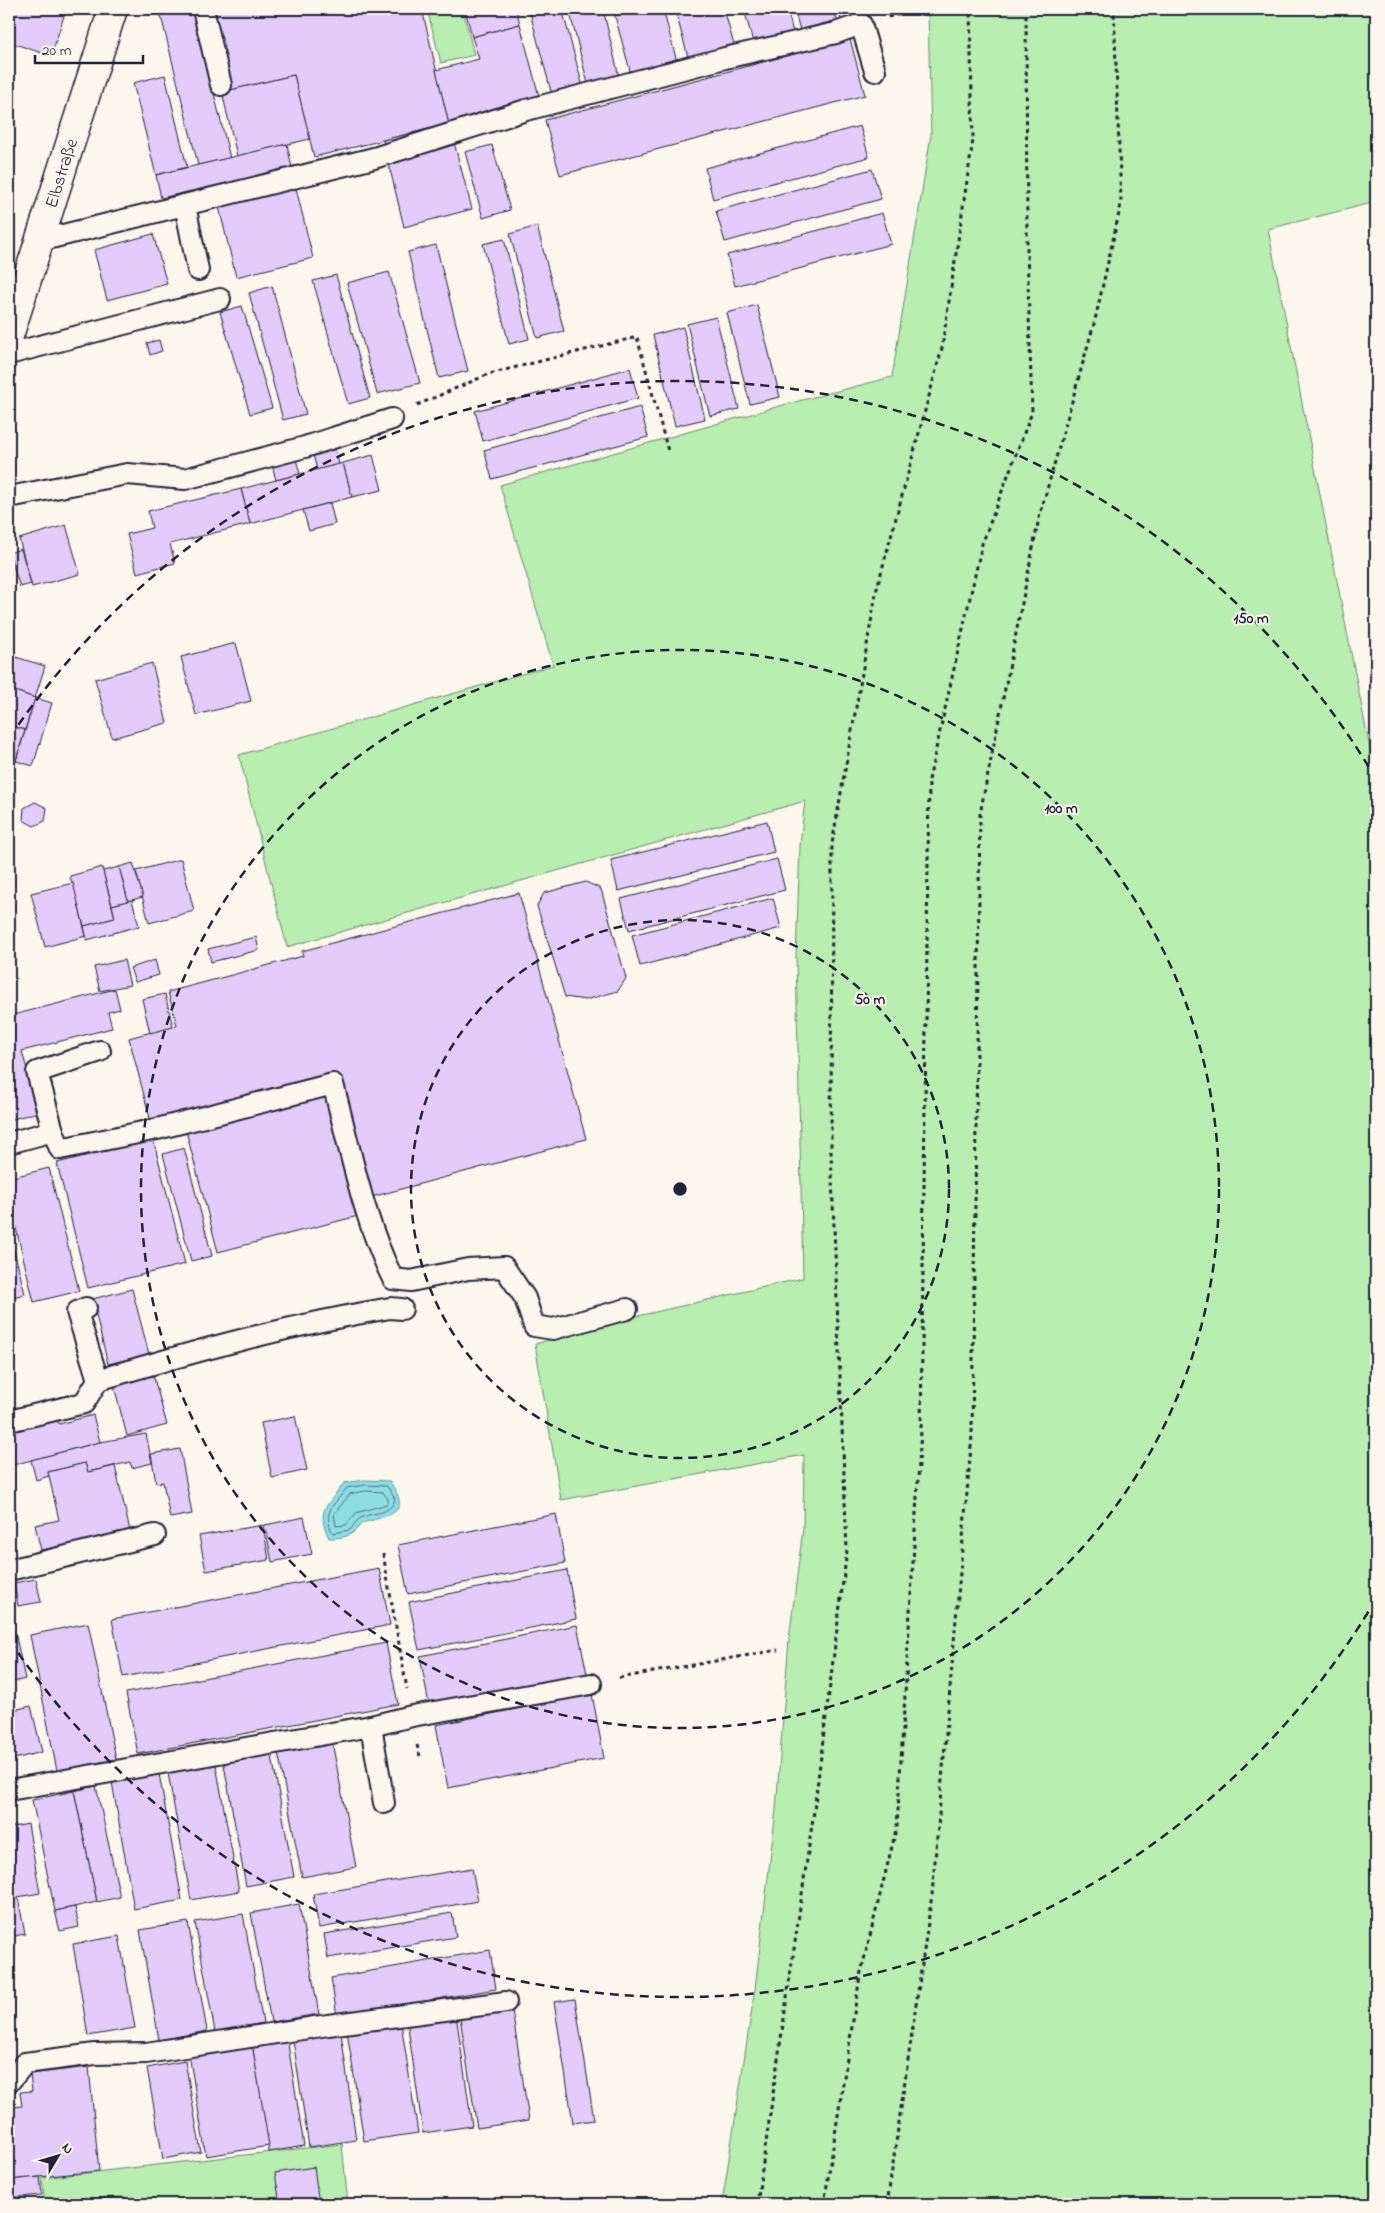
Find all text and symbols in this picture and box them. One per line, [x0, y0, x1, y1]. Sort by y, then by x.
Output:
scale bar [35, 32, 142, 64]
text: 20 m [42, 40, 72, 62]
street label: Elbstraße [40, 135, 86, 212]
text: 150 m [1233, 608, 1269, 630]
text: 100 m [1044, 798, 1078, 820]
text: 50 m [855, 989, 886, 1011]
centre of rings [671, 1180, 689, 1198]
north arrow [32, 2130, 82, 2180]
text: N [56, 2139, 78, 2159]

